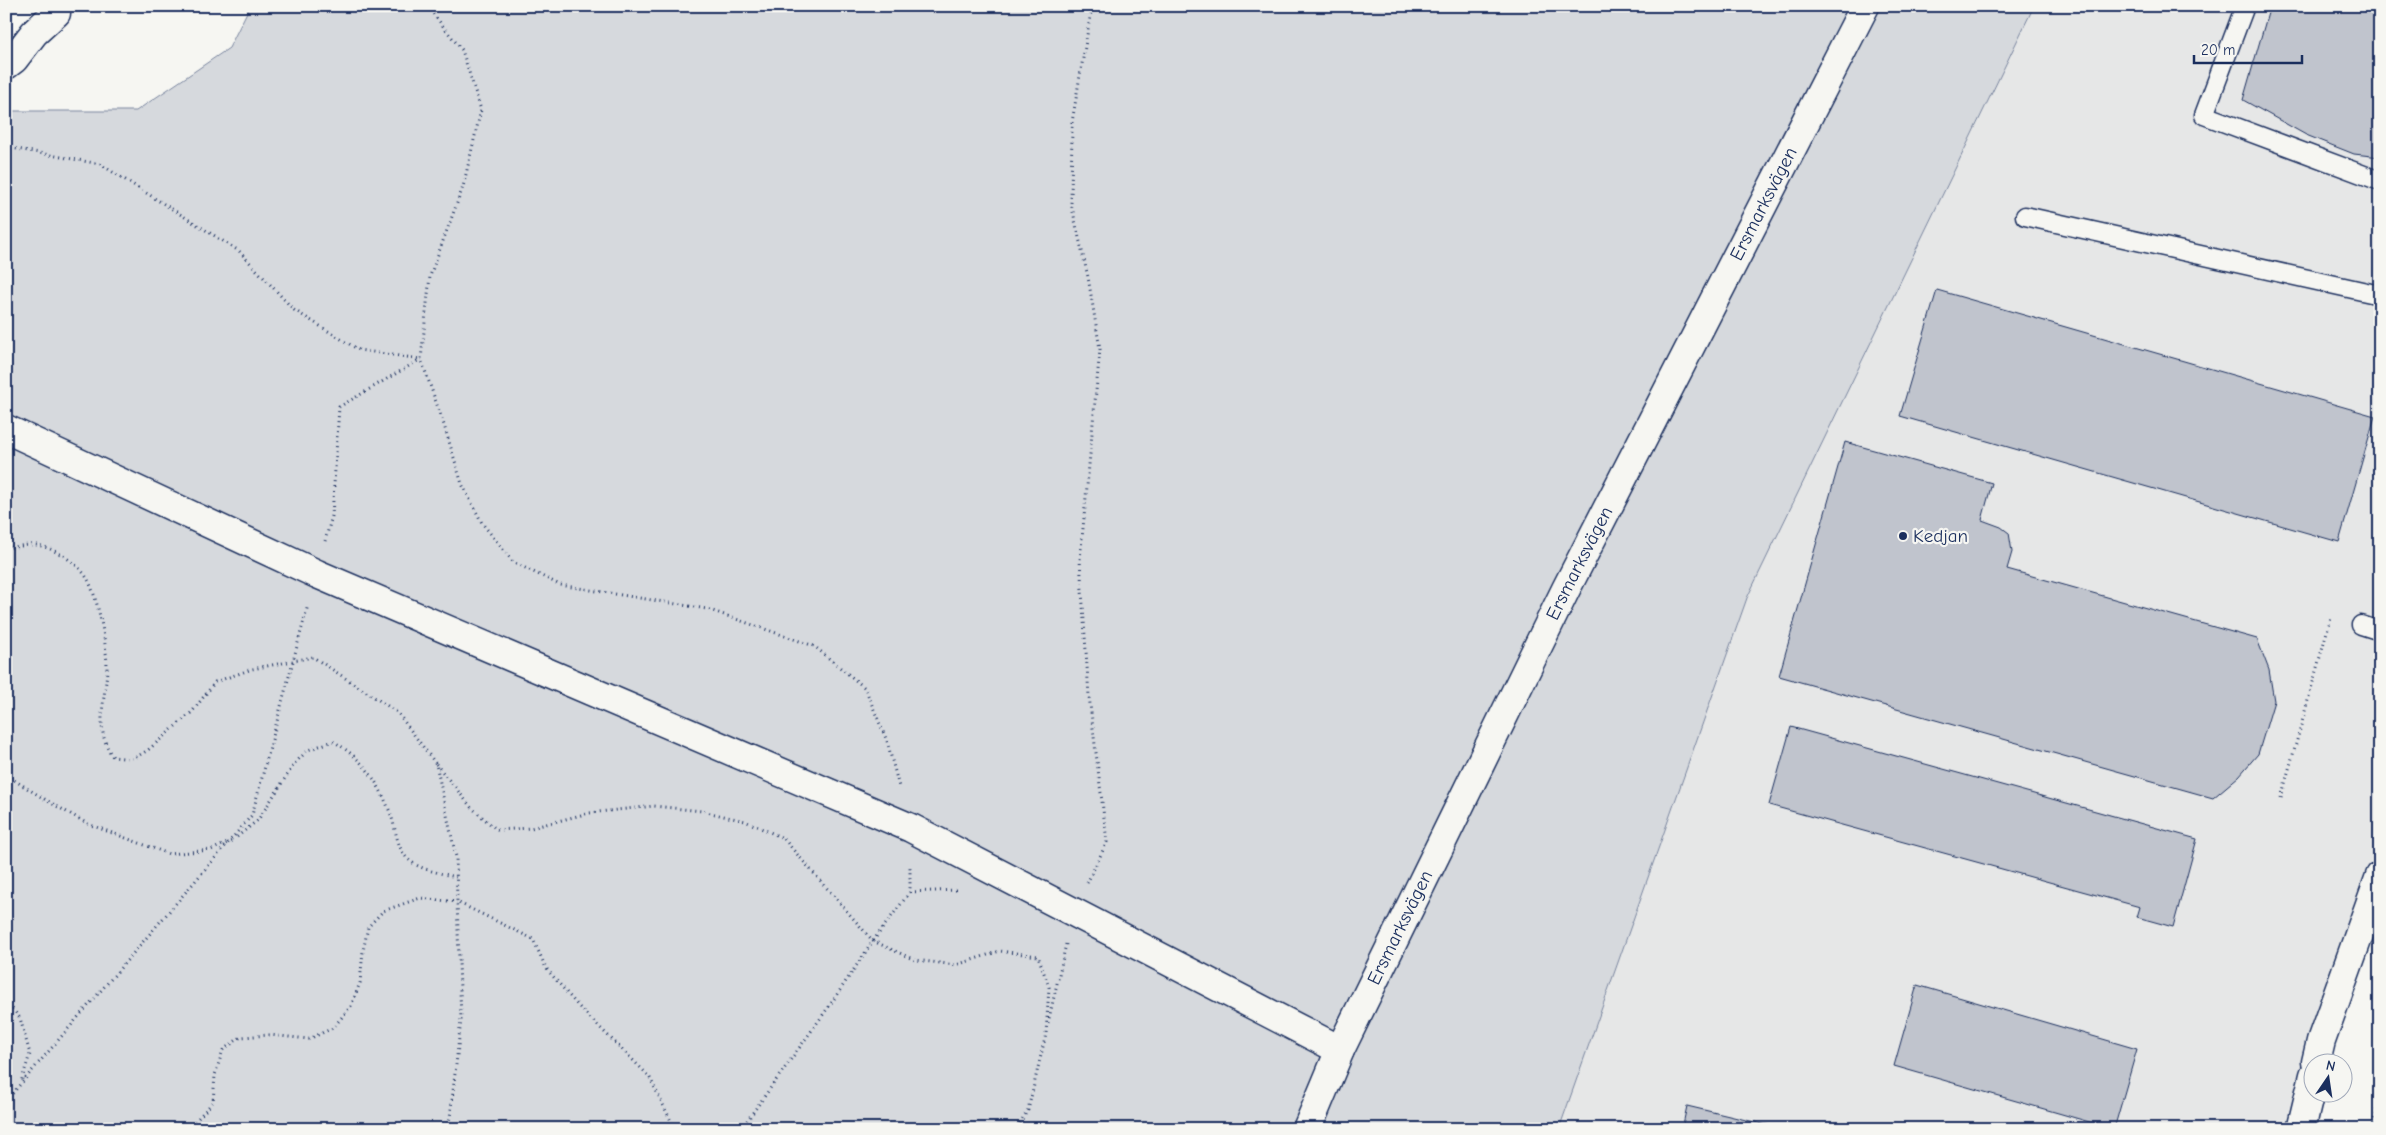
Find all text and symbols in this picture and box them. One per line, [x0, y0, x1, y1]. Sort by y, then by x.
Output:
scale bar [2194, 32, 2301, 64]
text: 20 m [2201, 41, 2235, 59]
street label: Ersmarksvägen [1725, 143, 1802, 264]
street label: Ersmarksvägen [1541, 503, 1617, 624]
place label: Kedjan [1913, 525, 1968, 547]
marker: Kedjan [1897, 530, 1909, 542]
street label: Ersmarksvägen [1363, 867, 1437, 988]
north arrow [2304, 1052, 2354, 1102]
text: N [2324, 1057, 2337, 1075]

